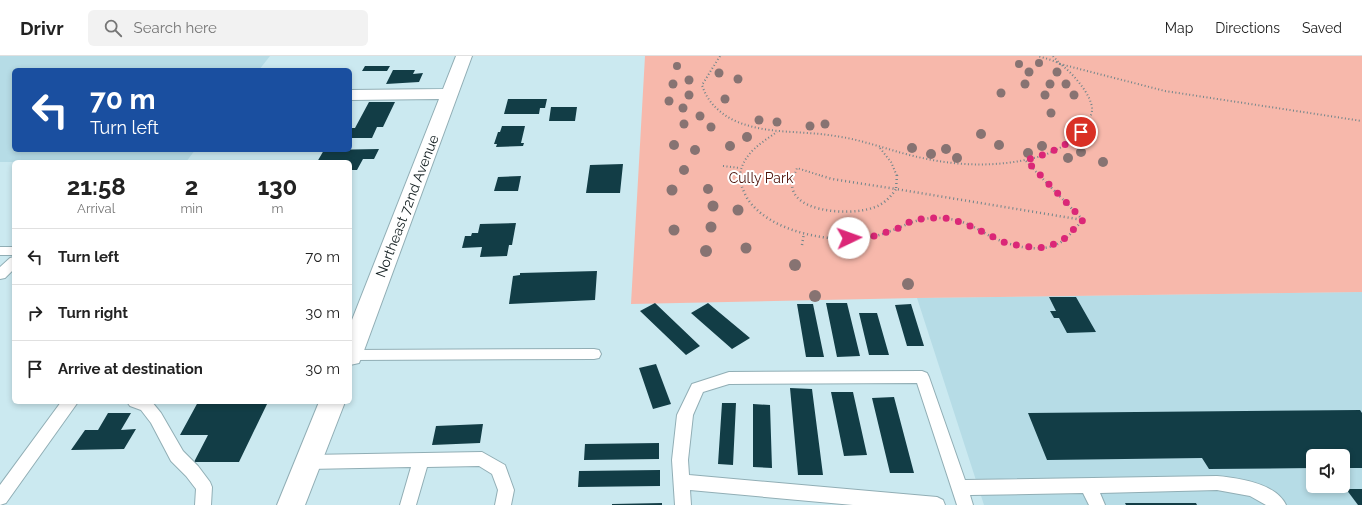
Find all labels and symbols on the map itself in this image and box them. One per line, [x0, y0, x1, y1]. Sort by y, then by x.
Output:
pin [1064, 115, 1098, 149]
street label: Northeast 72nd Avenue [372, 132, 442, 280]
park label: Cully Park [729, 170, 794, 186]
position arrow [828, 217, 870, 259]

